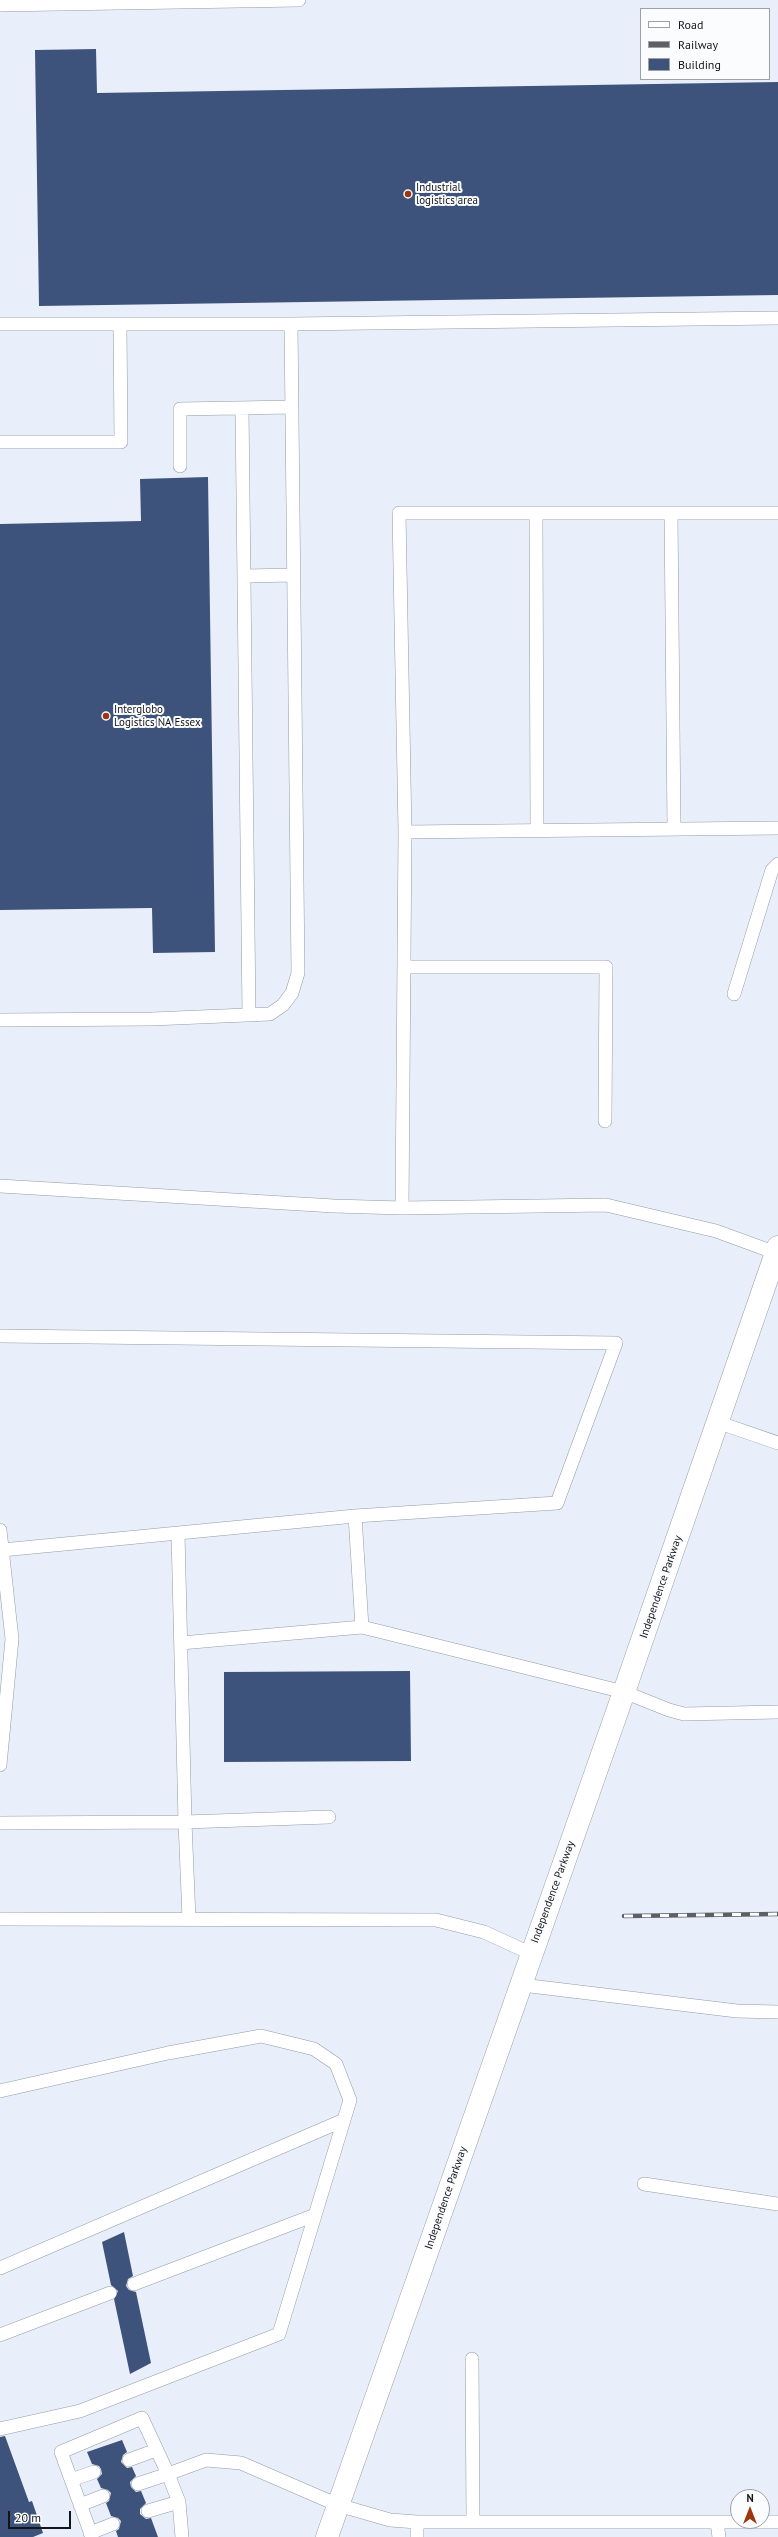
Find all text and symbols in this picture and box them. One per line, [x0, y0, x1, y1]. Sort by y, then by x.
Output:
legend [640, 8, 770, 80]
text: Road [678, 17, 703, 32]
text: Railway [678, 37, 718, 52]
text: Building [678, 57, 721, 72]
place label: Industrial logistics area [416, 181, 478, 207]
marker: Industrial logistics area [403, 189, 413, 199]
place label: Interglobo Logistics NA Essex [114, 703, 201, 729]
marker: Interglobo Logistics NA Essex [101, 711, 111, 721]
street label: Independence Parkway [637, 1534, 685, 1640]
street label: Independence Parkway [528, 1839, 578, 1945]
street label: Independence Parkway [422, 2145, 470, 2251]
north arrow [730, 2489, 770, 2529]
text: N [746, 2491, 754, 2505]
scale bar [10, 2503, 73, 2529]
text: 20 m [15, 2510, 41, 2525]

